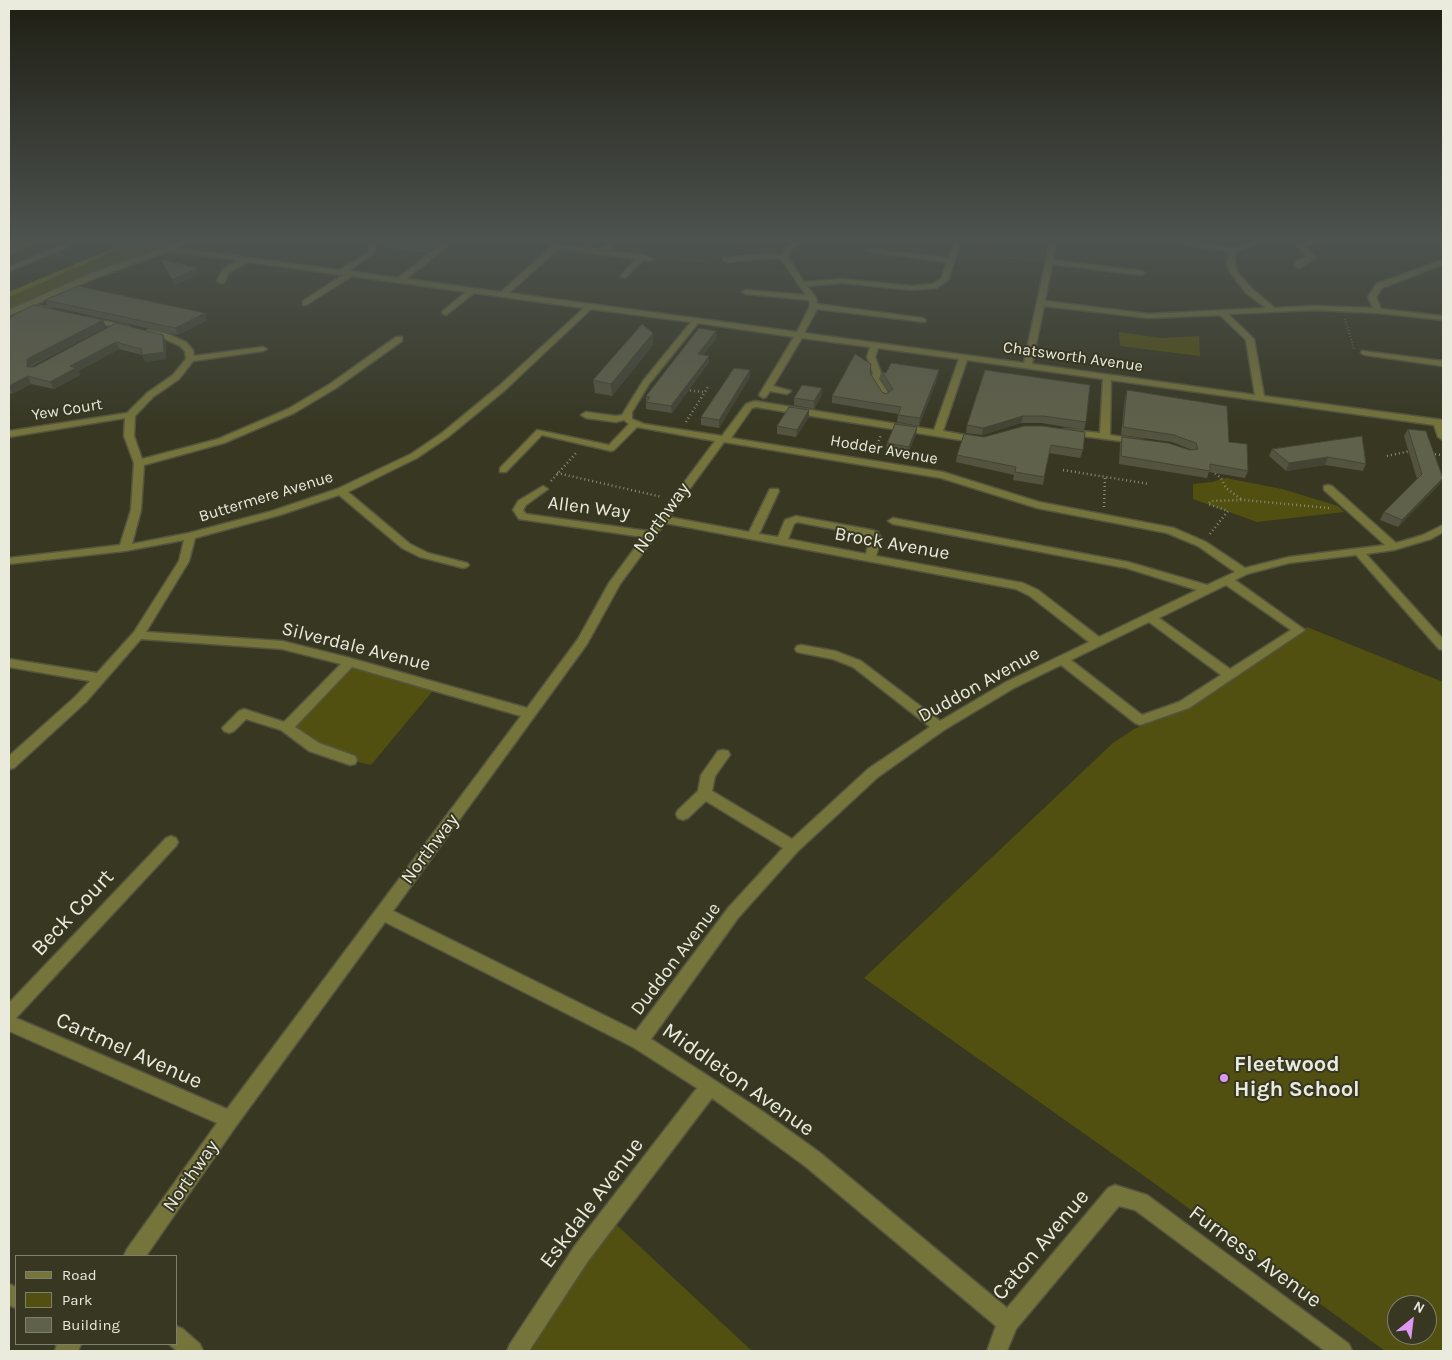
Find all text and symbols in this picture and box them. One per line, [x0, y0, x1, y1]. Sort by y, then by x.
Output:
street label: Chatsworth Avenue [1002, 338, 1144, 376]
street label: Yew Court [30, 395, 104, 425]
street label: Hodder Avenue [829, 431, 939, 469]
street label: Buttermere Avenue [197, 467, 335, 527]
street label: Northway [629, 478, 695, 558]
street label: Allen Way [546, 492, 632, 524]
street label: Brock Avenue [833, 523, 951, 565]
street label: Silverdale Avenue [279, 617, 433, 677]
street label: Duddon Avenue [914, 642, 1044, 728]
street label: Northway [396, 809, 464, 889]
street label: Beck Court [26, 864, 120, 962]
street label: Duddon Avenue [626, 898, 726, 1020]
street label: Cartmel Avenue [52, 1007, 206, 1095]
street label: Middleton Avenue [657, 1018, 819, 1142]
place label: Fleetwood High School [1234, 1052, 1360, 1104]
marker: Fleetwood High School [1218, 1072, 1230, 1084]
street label: Eskdale Avenue [534, 1133, 650, 1273]
street label: Northway [158, 1136, 224, 1216]
street label: Caton Avenue [987, 1184, 1095, 1306]
street label: Furness Avenue [1183, 1200, 1327, 1314]
legend [15, 1255, 178, 1345]
text: Road [62, 1266, 97, 1284]
text: Park [62, 1291, 92, 1309]
north arrow [1387, 1295, 1437, 1345]
text: N [1411, 1297, 1428, 1317]
text: Building [62, 1316, 120, 1334]

